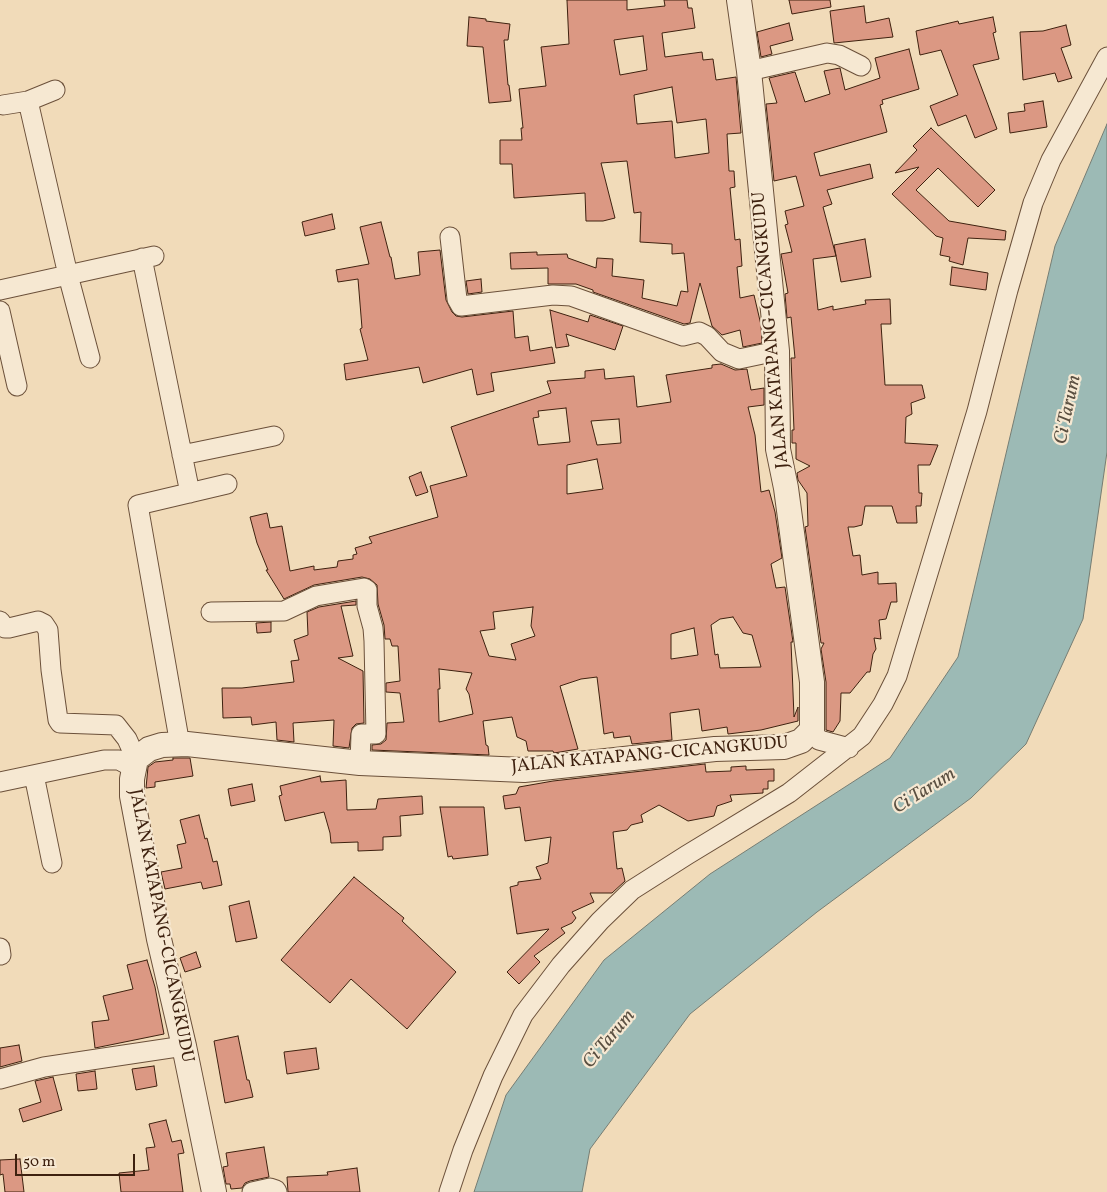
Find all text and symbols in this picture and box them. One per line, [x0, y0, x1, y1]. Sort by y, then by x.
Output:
street label: JALAN KATAPANG-CICANGKUDU [749, 190, 795, 470]
water label: Ci Tarum [1051, 373, 1087, 447]
street label: JALAN KATAPANG-CICANGKUDU [510, 733, 790, 779]
water label: Ci Tarum [889, 764, 961, 820]
street label: JALAN KATAPANG-CICANGKUDU [123, 787, 197, 1065]
water label: Ci Tarum [579, 1006, 641, 1074]
scale bar [18, 1144, 138, 1176]
text: 50 m [23, 1152, 55, 1173]

